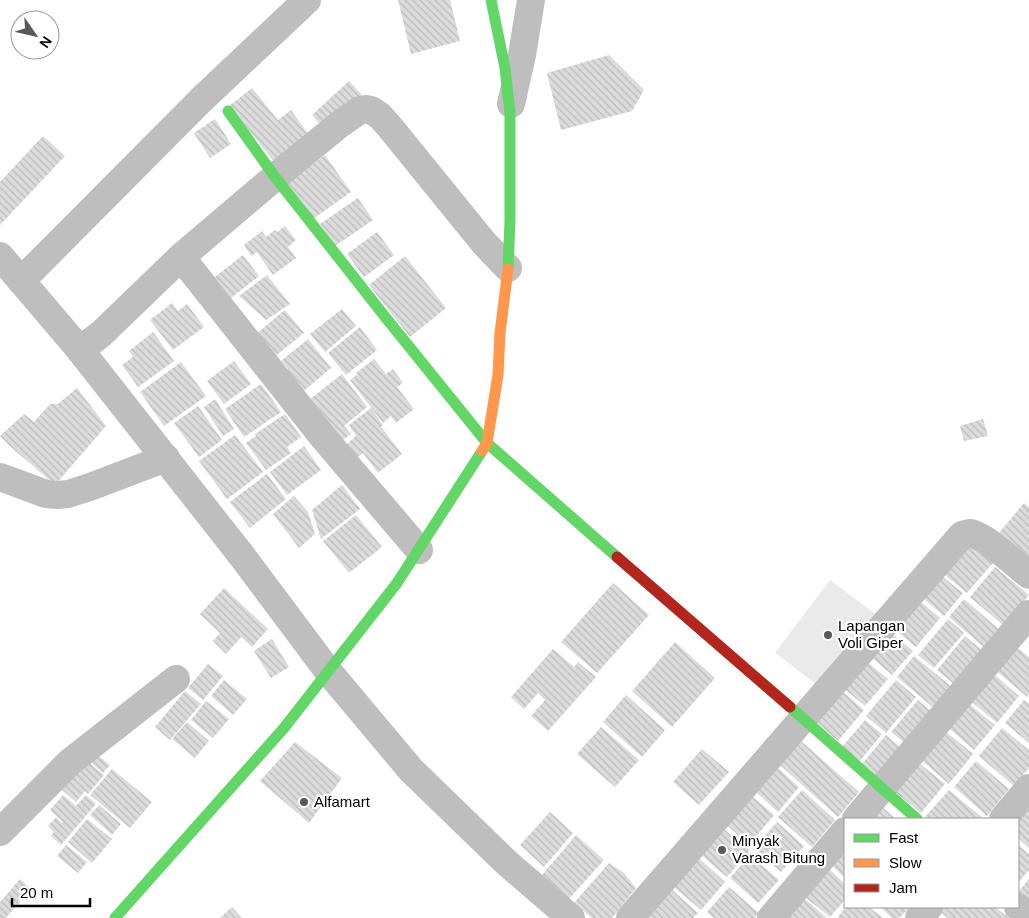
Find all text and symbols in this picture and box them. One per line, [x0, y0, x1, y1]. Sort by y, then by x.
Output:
north arrow [10, 10, 60, 60]
text: N [36, 34, 55, 51]
place label: Lapangan Voli Giper [838, 617, 905, 651]
marker: Lapangan Voli Giper [822, 629, 834, 641]
place label: Alfamart [314, 793, 371, 810]
marker: Alfamart [298, 796, 310, 808]
legend [844, 818, 1019, 908]
text: Fast [889, 829, 919, 846]
place label: Minyak Varash Bitung [732, 832, 825, 866]
marker: Minyak Varash Bitung [716, 844, 728, 856]
text: Slow [889, 854, 922, 871]
scale bar [12, 876, 90, 908]
text: Jam [889, 879, 917, 896]
text: 20 m [20, 884, 53, 901]

